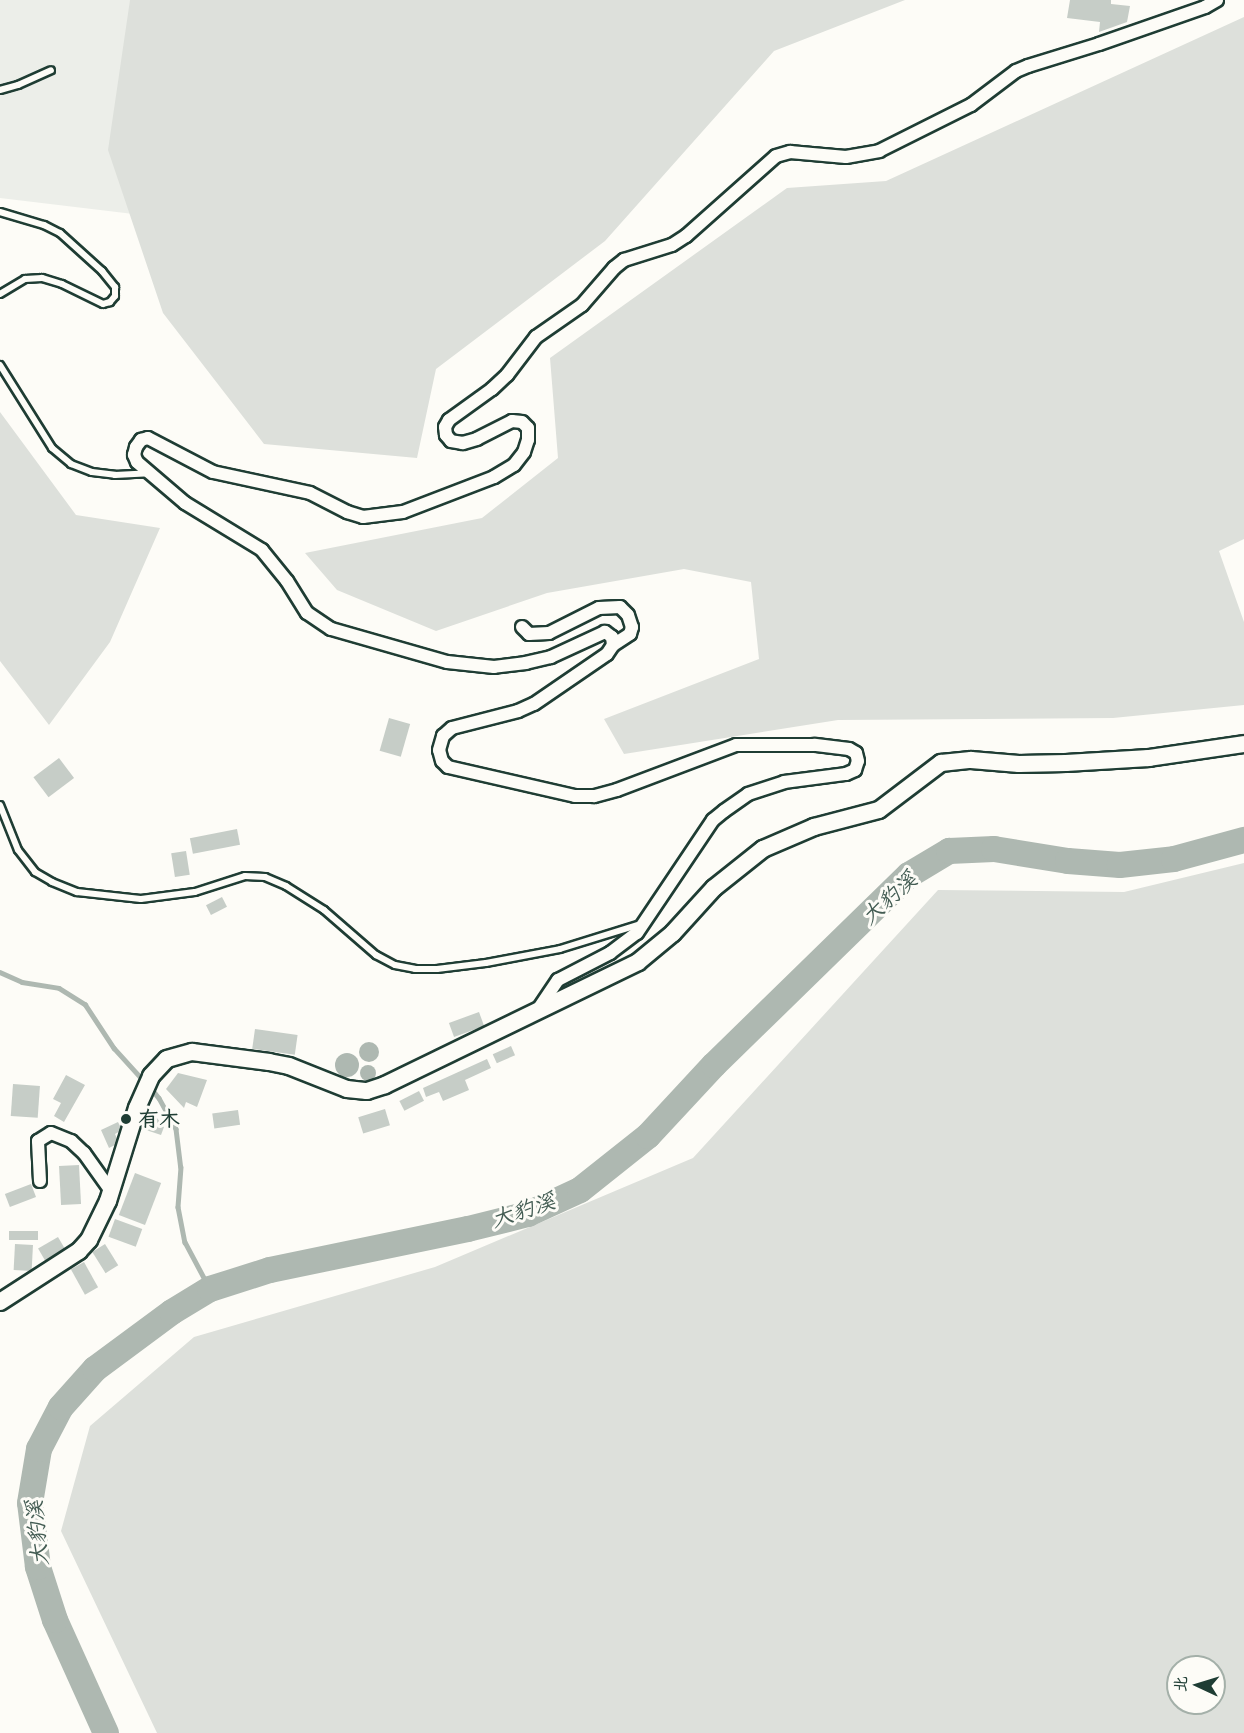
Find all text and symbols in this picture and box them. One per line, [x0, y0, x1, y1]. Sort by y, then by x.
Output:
water label: 大豹溪 [856, 866, 922, 930]
place label: 有木 [138, 1106, 180, 1132]
marker: 有木 [119, 1112, 133, 1126]
water label: 大豹溪 [488, 1187, 558, 1233]
water label: 大豹溪 [20, 1499, 54, 1567]
north arrow [1166, 1655, 1226, 1715]
text: 北 [1170, 1675, 1191, 1693]

